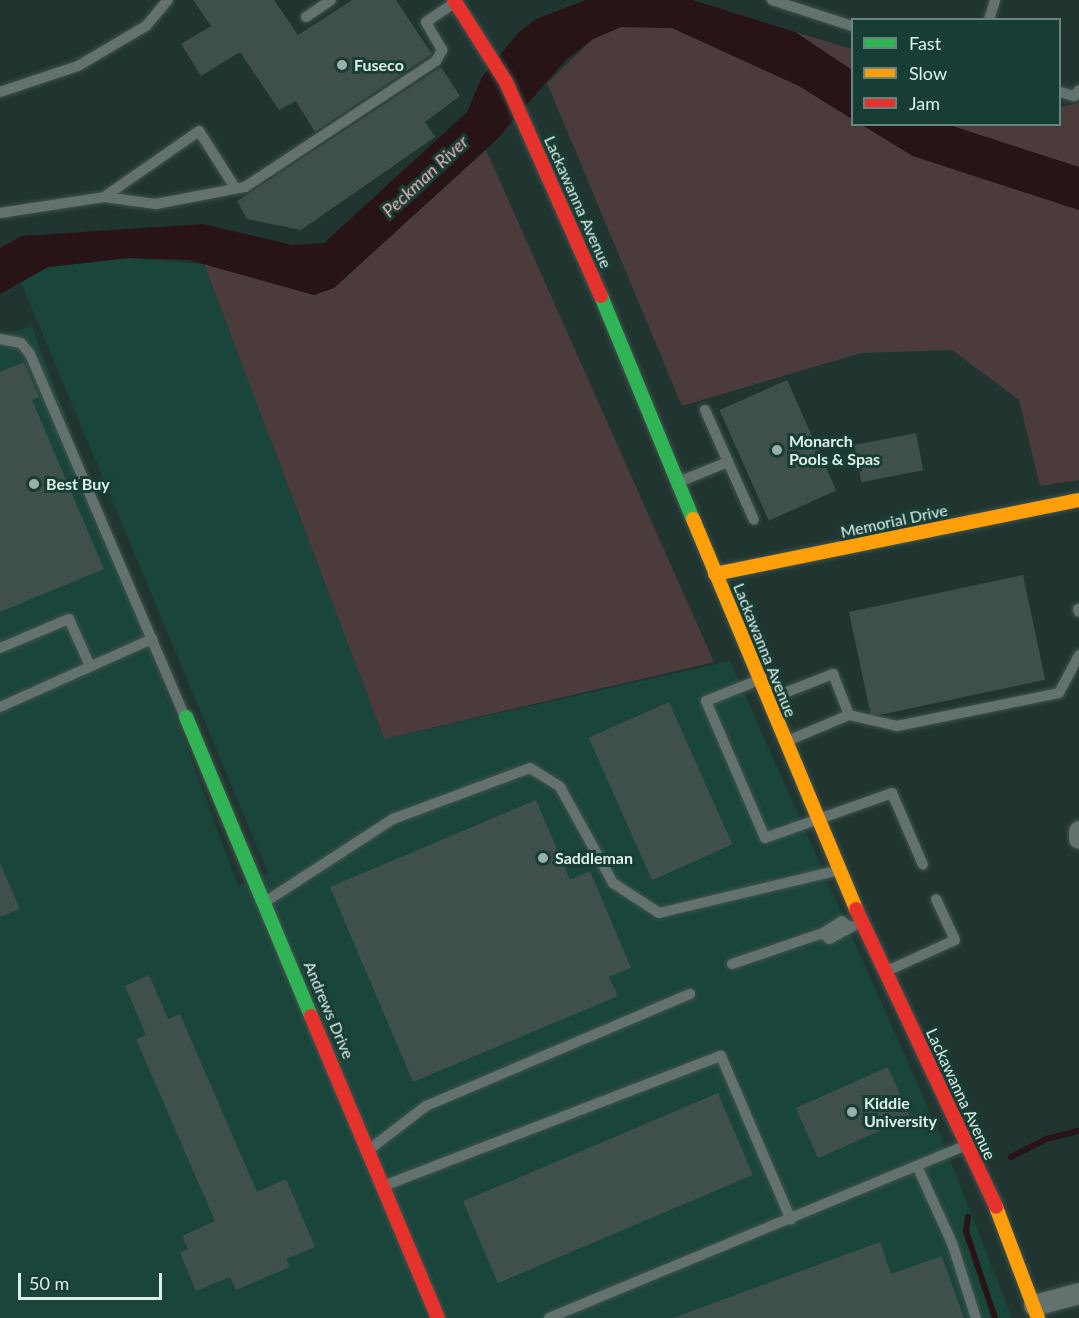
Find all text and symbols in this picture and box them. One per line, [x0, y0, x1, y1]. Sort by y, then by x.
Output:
legend [851, 18, 1061, 126]
text: Fast [909, 32, 941, 54]
place label: Fuseco [354, 55, 404, 75]
marker: Fuseco [335, 58, 349, 72]
text: Slow [909, 62, 947, 84]
text: Jam [909, 92, 940, 114]
water label: Peckman River [377, 131, 473, 221]
street label: Lackawanna Avenue [540, 133, 616, 271]
place label: Monarch Pools & Spas [789, 431, 880, 469]
marker: Monarch Pools & Spas [770, 443, 784, 457]
place label: Best Buy [46, 474, 110, 494]
marker: Best Buy [27, 477, 41, 491]
street label: Memorial Drive [839, 500, 949, 542]
street label: Lackawanna Avenue [729, 580, 801, 720]
place label: Saddleman [555, 848, 633, 868]
marker: Saddleman [536, 851, 550, 865]
street label: Andrews Drive [300, 958, 358, 1062]
street label: Lackawanna Avenue [922, 1025, 1000, 1163]
place label: Kiddie University [864, 1093, 937, 1131]
marker: Kiddie University [845, 1105, 859, 1119]
scale bar [21, 1261, 165, 1299]
text: 50 m [29, 1272, 69, 1294]

